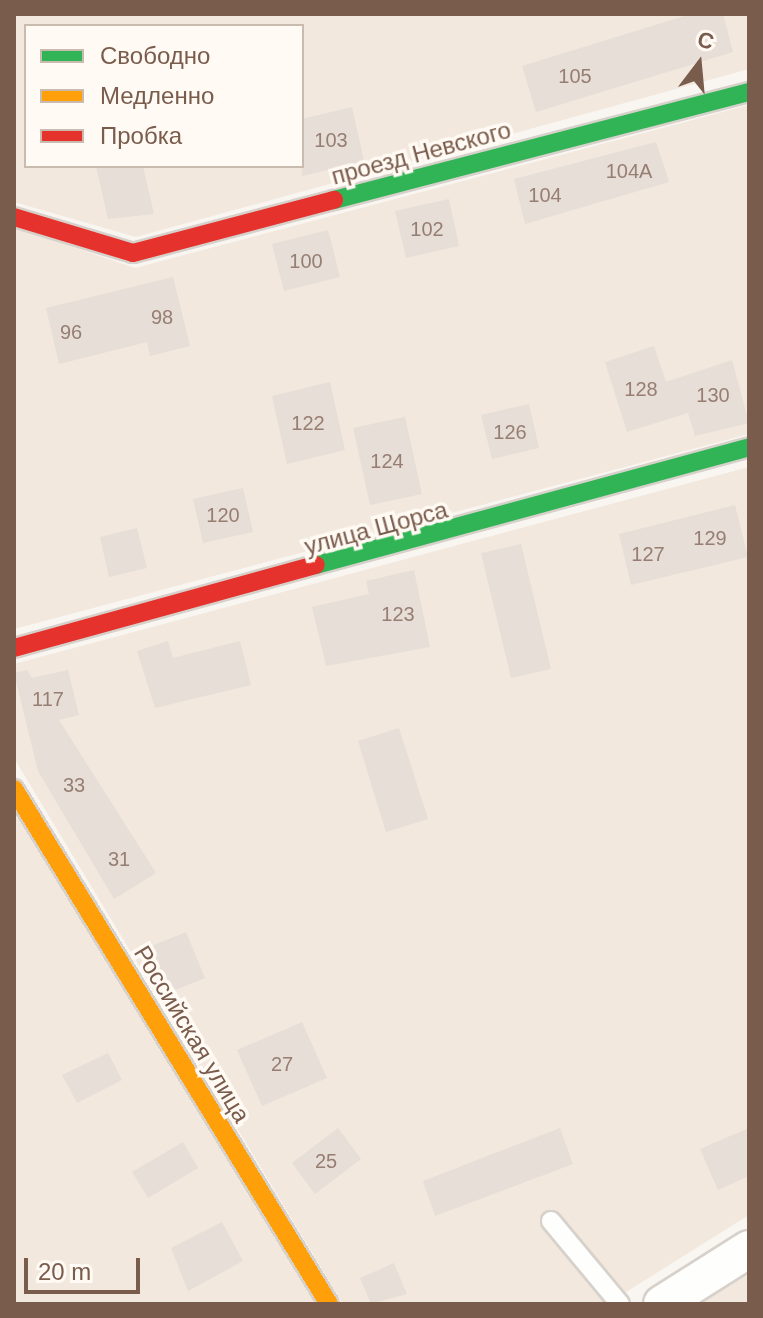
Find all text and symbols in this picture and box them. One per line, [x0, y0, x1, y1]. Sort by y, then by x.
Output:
legend [24, 24, 304, 168]
north arrow [659, 24, 739, 104]
text: С [695, 26, 717, 55]
text: Свободно [100, 42, 210, 69]
house number: 105 [558, 64, 592, 88]
text: Медленно [100, 82, 214, 109]
street label: проезд Невского [328, 115, 514, 191]
text: Пробка [100, 122, 182, 149]
house number: 103 [314, 128, 348, 152]
house number: 104А [606, 159, 652, 183]
house number: 104 [528, 183, 562, 207]
house number: 102 [410, 217, 444, 241]
house number: 100 [289, 249, 323, 273]
house number: 98 [151, 305, 173, 329]
house number: 96 [60, 320, 82, 344]
house number: 128 [624, 377, 658, 401]
house number: 130 [696, 383, 730, 407]
house number: 122 [291, 411, 325, 435]
house number: 126 [493, 420, 527, 444]
house number: 124 [370, 449, 404, 473]
street label: улица Щорса [301, 495, 451, 561]
house number: 120 [206, 503, 240, 527]
house number: 129 [693, 526, 727, 550]
house number: 127 [631, 542, 665, 566]
house number: 123 [381, 602, 415, 626]
house number: 117 [32, 687, 64, 711]
house number: 33 [63, 773, 85, 797]
house number: 31 [108, 847, 130, 871]
street label: Российская улица [128, 940, 256, 1128]
house number: 27 [271, 1052, 293, 1076]
house number: 25 [315, 1149, 337, 1173]
scale bar [28, 1242, 144, 1292]
text: 20 m [38, 1258, 91, 1285]

